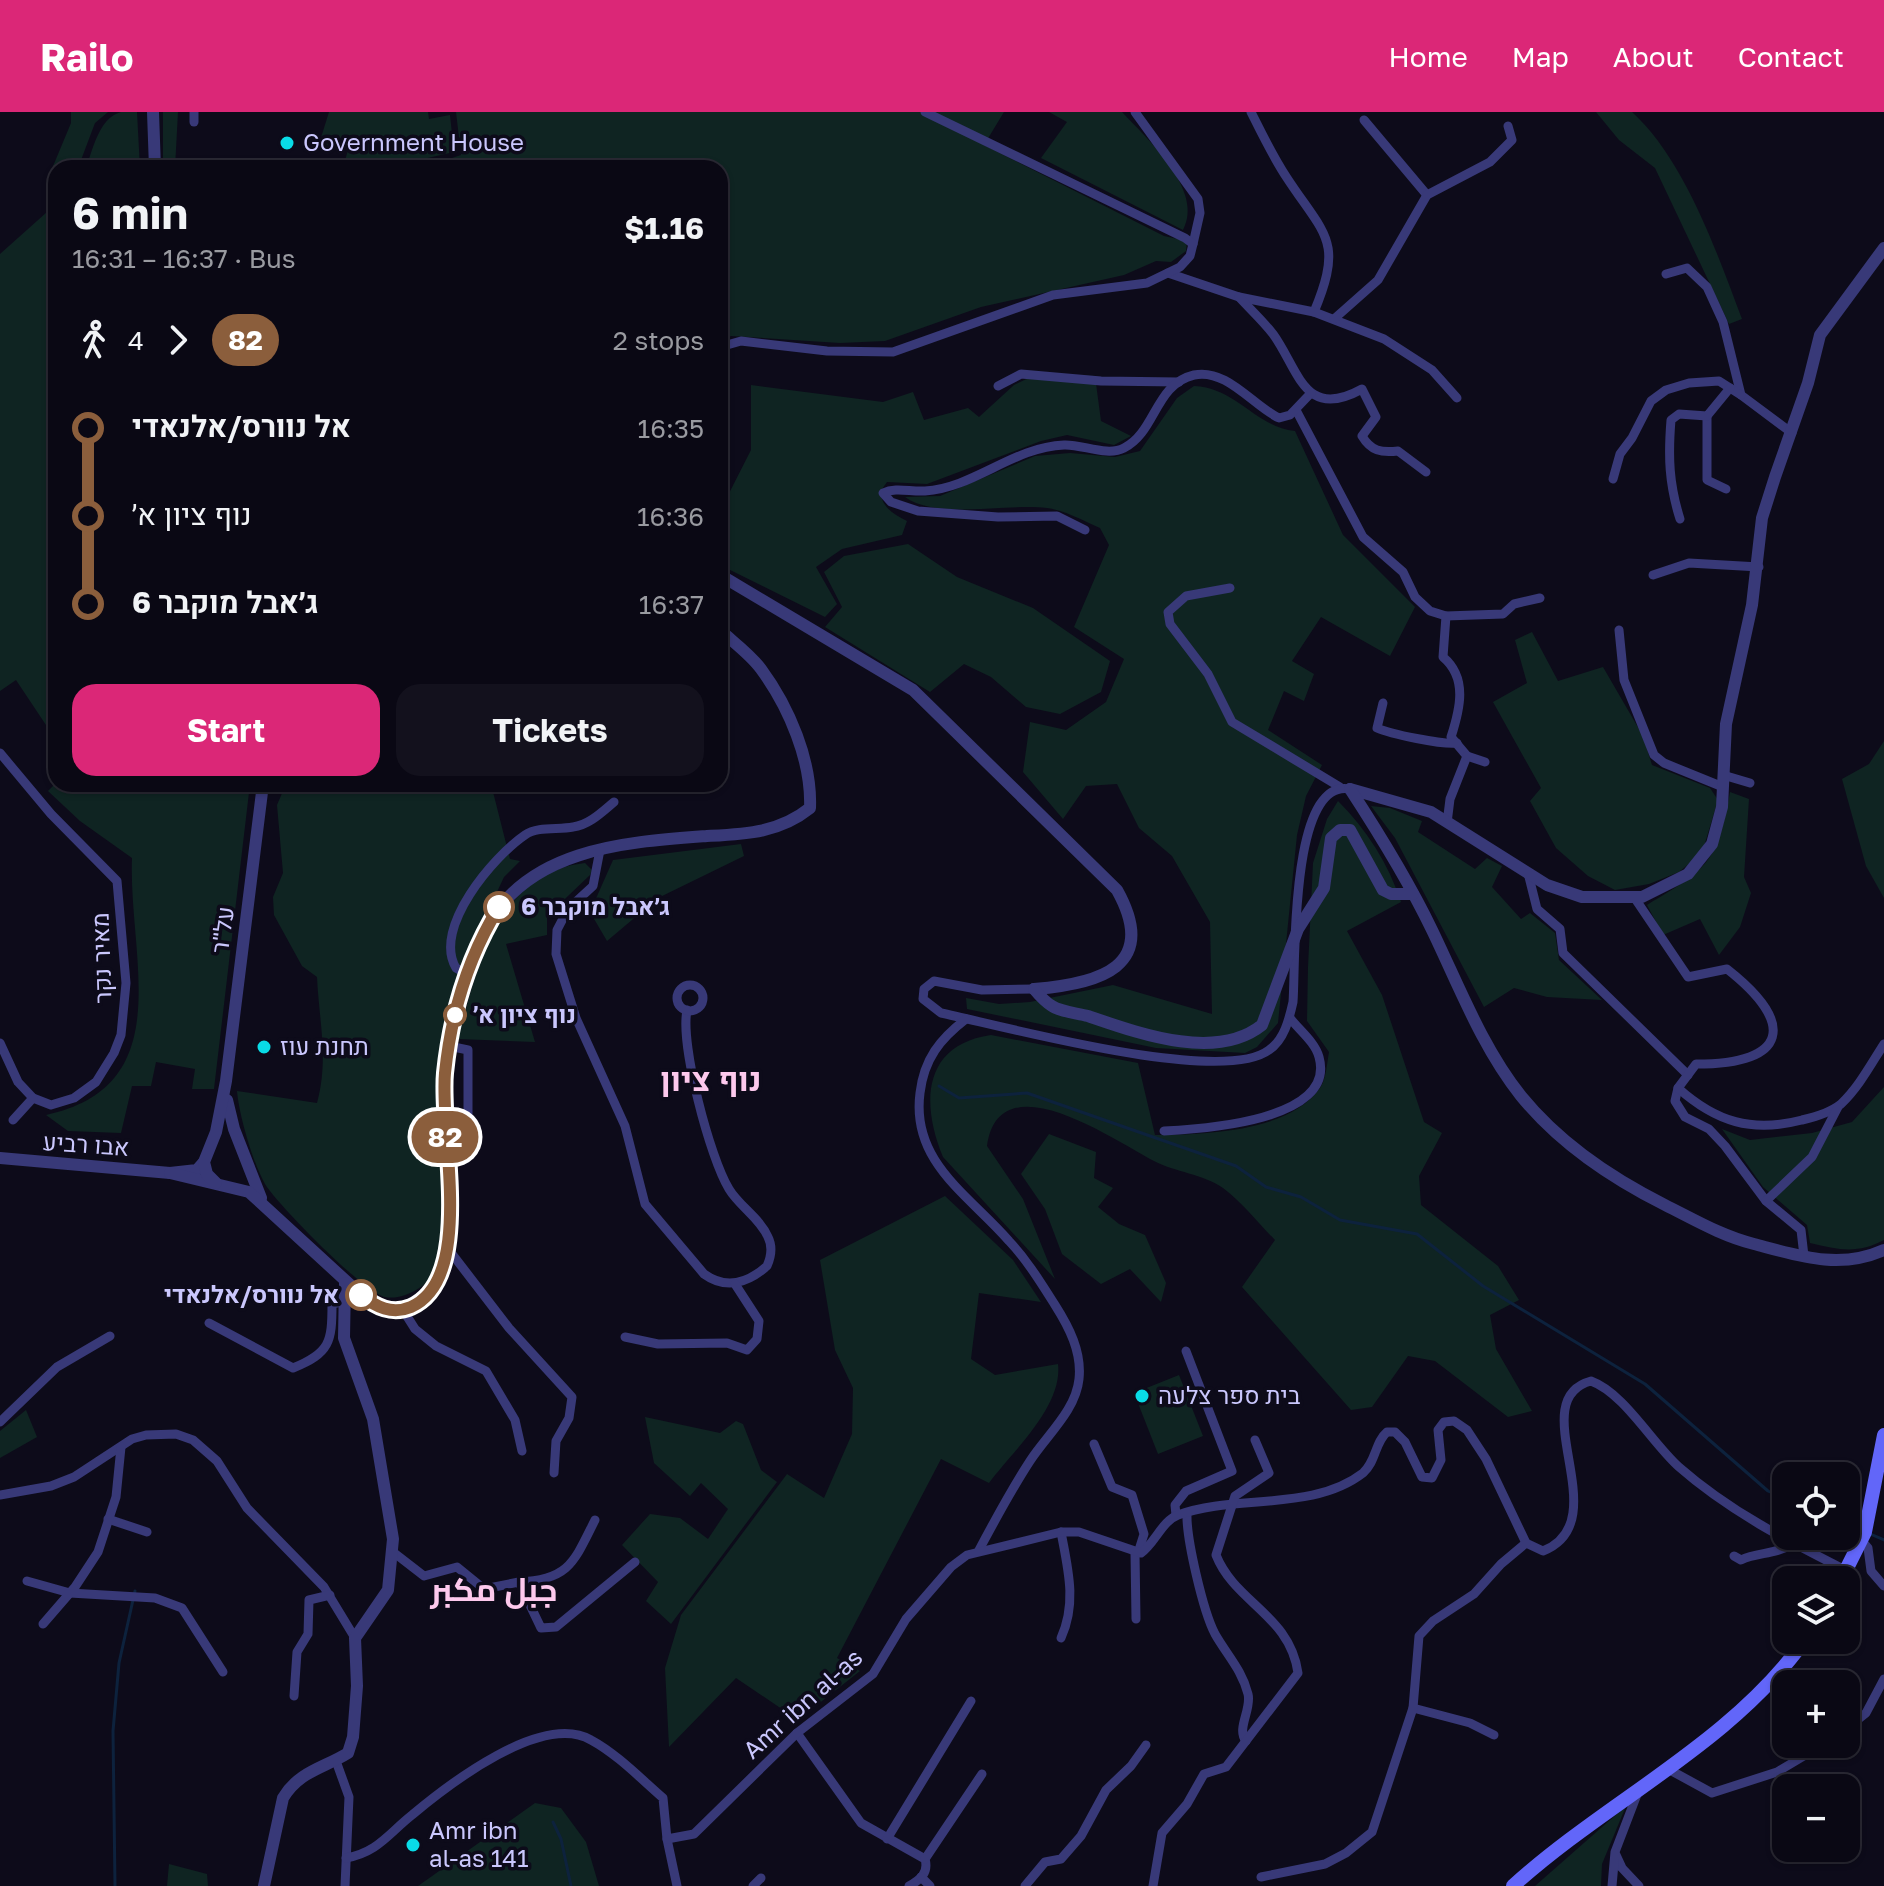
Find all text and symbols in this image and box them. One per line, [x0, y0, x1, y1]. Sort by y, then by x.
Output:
text: Railo [40, 34, 134, 79]
text: Home [1389, 40, 1468, 73]
text: Map [1512, 40, 1569, 73]
text: About [1613, 40, 1694, 73]
text: Contact [1738, 40, 1844, 73]
place label: Government House [303, 127, 524, 156]
marker: Government House [278, 134, 296, 152]
text: 6 min [72, 186, 188, 239]
text: $1.16 [624, 210, 704, 246]
text: 16:31 – 16:37 · Bus [72, 243, 296, 274]
icon: walk [72, 318, 116, 362]
icon: forward [156, 318, 200, 362]
text: 82 [228, 323, 263, 356]
text: 4 [128, 325, 144, 356]
text: 2 stops [613, 325, 704, 356]
text: אל נוורס/אלנאדי [132, 408, 351, 444]
text: 16:35 [638, 413, 704, 444]
text: נוף ציון א׳ [132, 496, 252, 532]
text: 16:36 [637, 501, 704, 532]
text: ג׳אבל מוקבר 6 [132, 584, 319, 620]
text: 16:37 [639, 589, 704, 620]
button: Start [72, 684, 380, 776]
button: Tickets [396, 684, 704, 776]
place label: ג׳אבל מוקבר 6 [521, 891, 670, 920]
marker: ג׳אבל מוקבר 6 [484, 892, 514, 922]
street label: על"ר [204, 904, 239, 955]
street label: מאיר נקר [84, 912, 117, 1004]
place label: נוף ציון א׳ [473, 999, 576, 1028]
marker: נוף ציון א׳ [444, 1004, 466, 1026]
place label: תחנת עוז [280, 1031, 369, 1060]
marker: תחנת עוז [255, 1038, 273, 1056]
district label: נוף ציון [661, 1060, 761, 1098]
line badge: 82 [409, 1111, 481, 1163]
text: 82 [427, 1120, 463, 1153]
street label: אבו רביע [42, 1126, 130, 1161]
place label: אל נוורס/אלנאדי [164, 1279, 339, 1308]
marker: אל נוורס/אלנאדי [346, 1280, 376, 1310]
place label: בית ספר צלעה [1158, 1380, 1301, 1409]
marker: בית ספר צלעה [1133, 1387, 1151, 1405]
map controls [1772, 1462, 1860, 1862]
button: locate [1772, 1462, 1860, 1550]
button: layers [1772, 1566, 1860, 1654]
district label: جبل مكبر [429, 1570, 558, 1609]
street label: Amr ibn al-as [736, 1642, 868, 1764]
button: + [1772, 1670, 1860, 1758]
button: − [1772, 1774, 1860, 1862]
place label: Amr ibn al-as 141 [429, 1815, 529, 1872]
marker: Amr ibn al-as 141 [404, 1836, 422, 1854]

